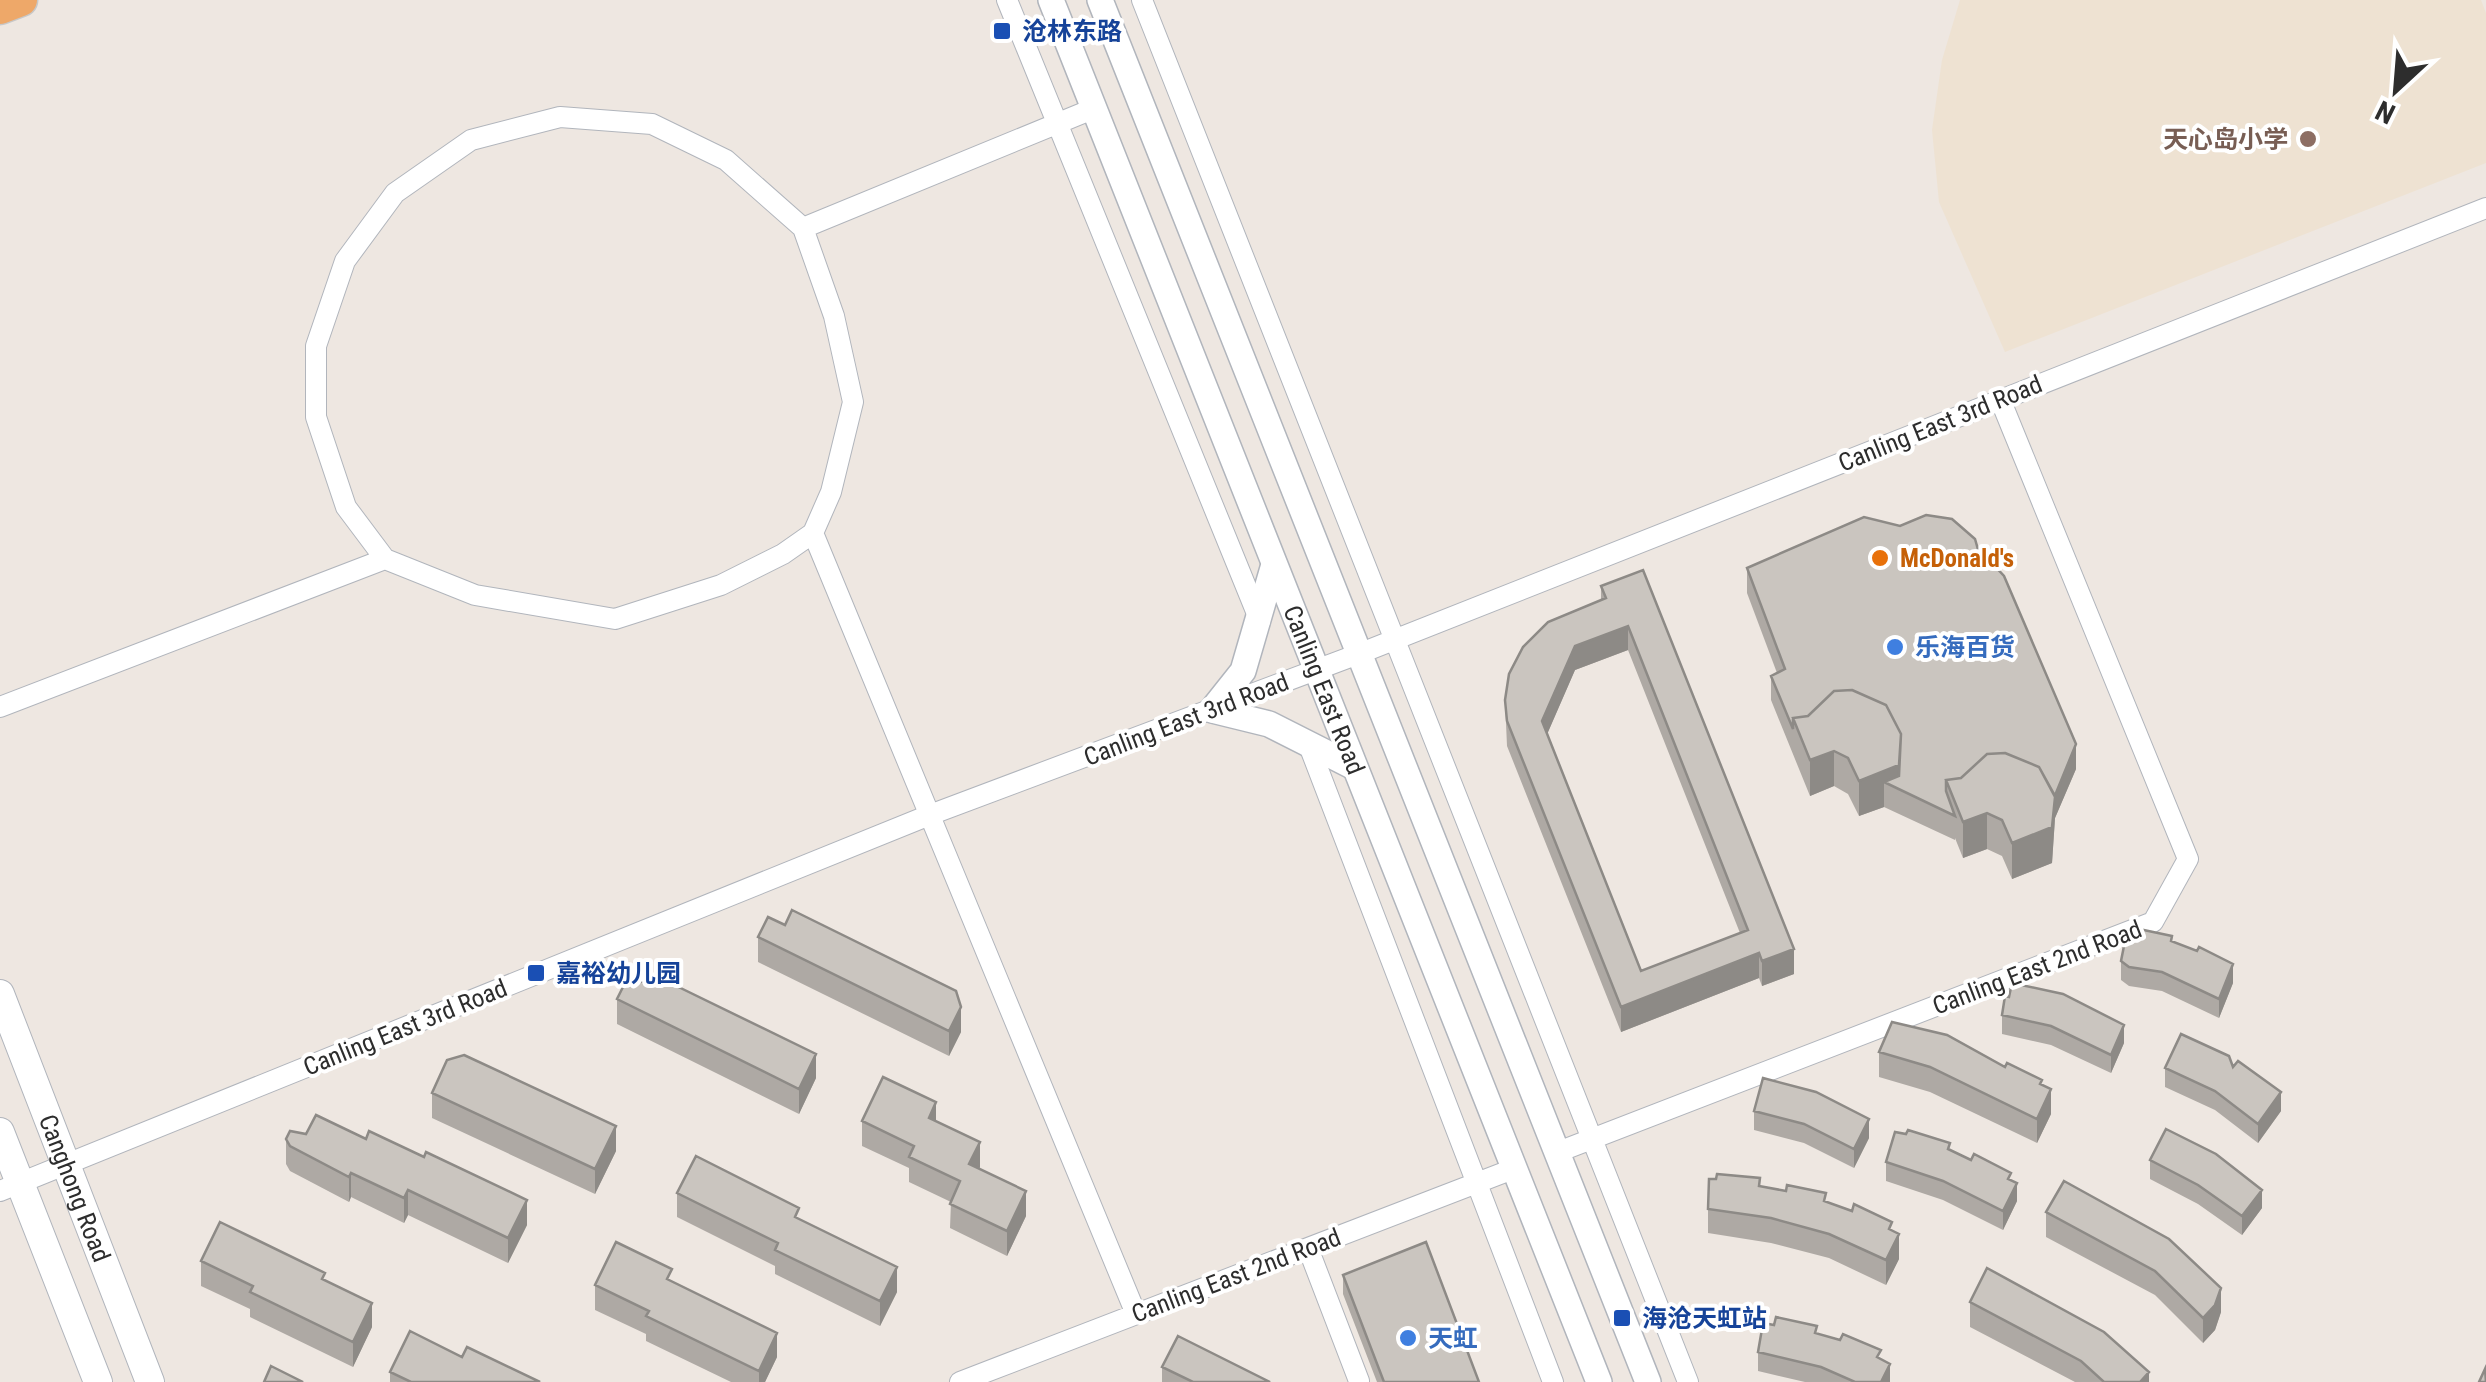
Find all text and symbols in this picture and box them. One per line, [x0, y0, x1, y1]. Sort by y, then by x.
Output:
place label: 沧林东路 [1022, 17, 1122, 46]
marker: 沧林东路 [991, 20, 1013, 42]
north arrow [2346, 40, 2446, 140]
text: N [2370, 93, 2400, 131]
place label: 天心岛小学 [2163, 125, 2288, 154]
marker: 天心岛小学 [2297, 128, 2319, 150]
street label: Canling East 3rd Road [1834, 369, 2046, 478]
place label: McDonald's [1900, 544, 2014, 573]
marker: McDonald's [1869, 547, 1891, 569]
street label: Canling East Road [1278, 601, 1371, 779]
place label: 乐海百货 [1915, 633, 2015, 662]
marker: 乐海百货 [1884, 636, 1906, 658]
street label: Canling East 3rd Road [1080, 667, 1293, 772]
street label: Canling East 2nd Road [1929, 914, 2146, 1021]
place label: 嘉裕幼儿园 [556, 959, 681, 988]
marker: 嘉裕幼儿园 [525, 962, 547, 984]
street label: Canling East 3rd Road [299, 973, 511, 1082]
street label: Canghong Road [33, 1110, 116, 1266]
street label: Canling East 2nd Road [1128, 1222, 1345, 1329]
place label: 海沧天虹站 [1642, 1304, 1767, 1333]
marker: 海沧天虹站 [1611, 1307, 1633, 1329]
place label: 天虹 [1428, 1324, 1478, 1353]
marker: 天虹 [1397, 1327, 1419, 1349]

